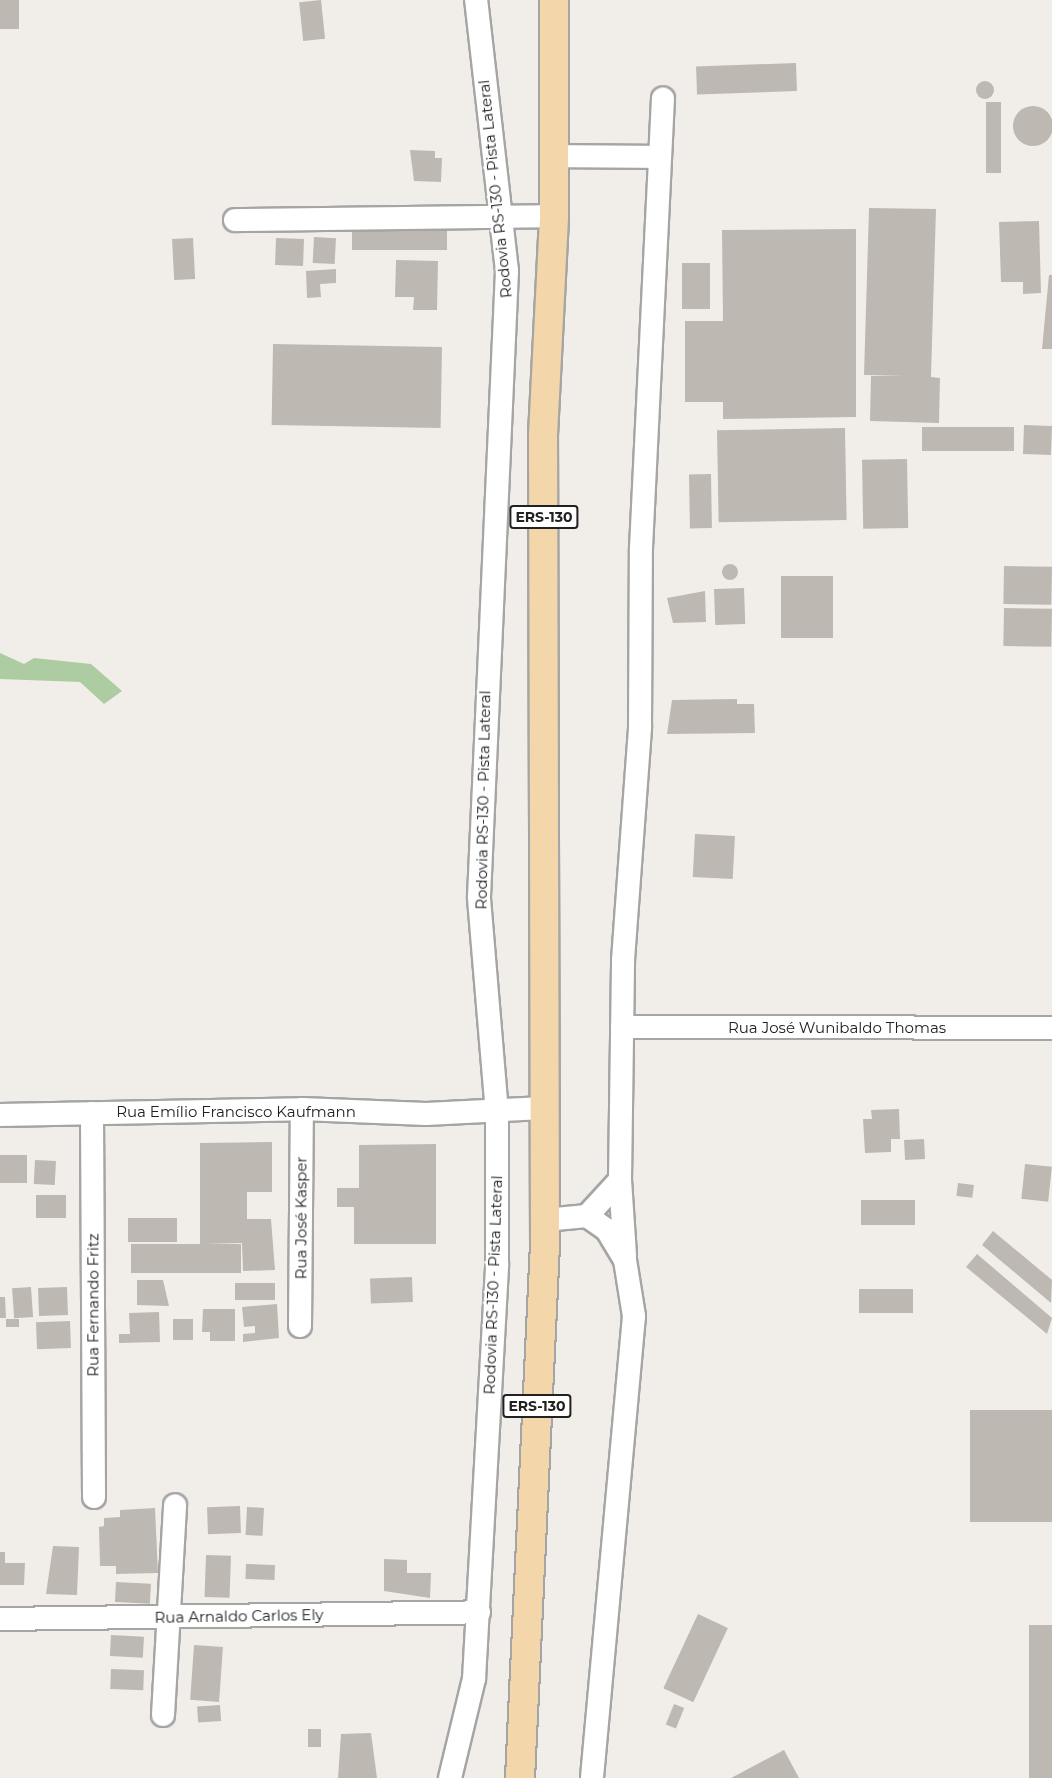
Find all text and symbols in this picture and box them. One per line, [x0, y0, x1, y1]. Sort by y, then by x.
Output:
street label: Rodovia RS-130 - Pista Lateral [475, 79, 515, 299]
road number: ERS-130 [508, 506, 580, 528]
street label: Rodovia RS-130 - Pista Lateral [472, 690, 494, 910]
street label: Rua José Wunibaldo Thomas [728, 1019, 946, 1037]
street label: Rua Emílio Francisco Kaufmann [116, 1103, 356, 1121]
street label: Rua José Kasper [292, 1157, 310, 1279]
street label: Rodovia RS-130 - Pista Lateral [480, 1175, 506, 1395]
street label: Rua Fernando Fritz [84, 1233, 102, 1377]
road number: ERS-130 [501, 1395, 573, 1417]
street label: Rua Arnaldo Carlos Ely [154, 1606, 324, 1626]

